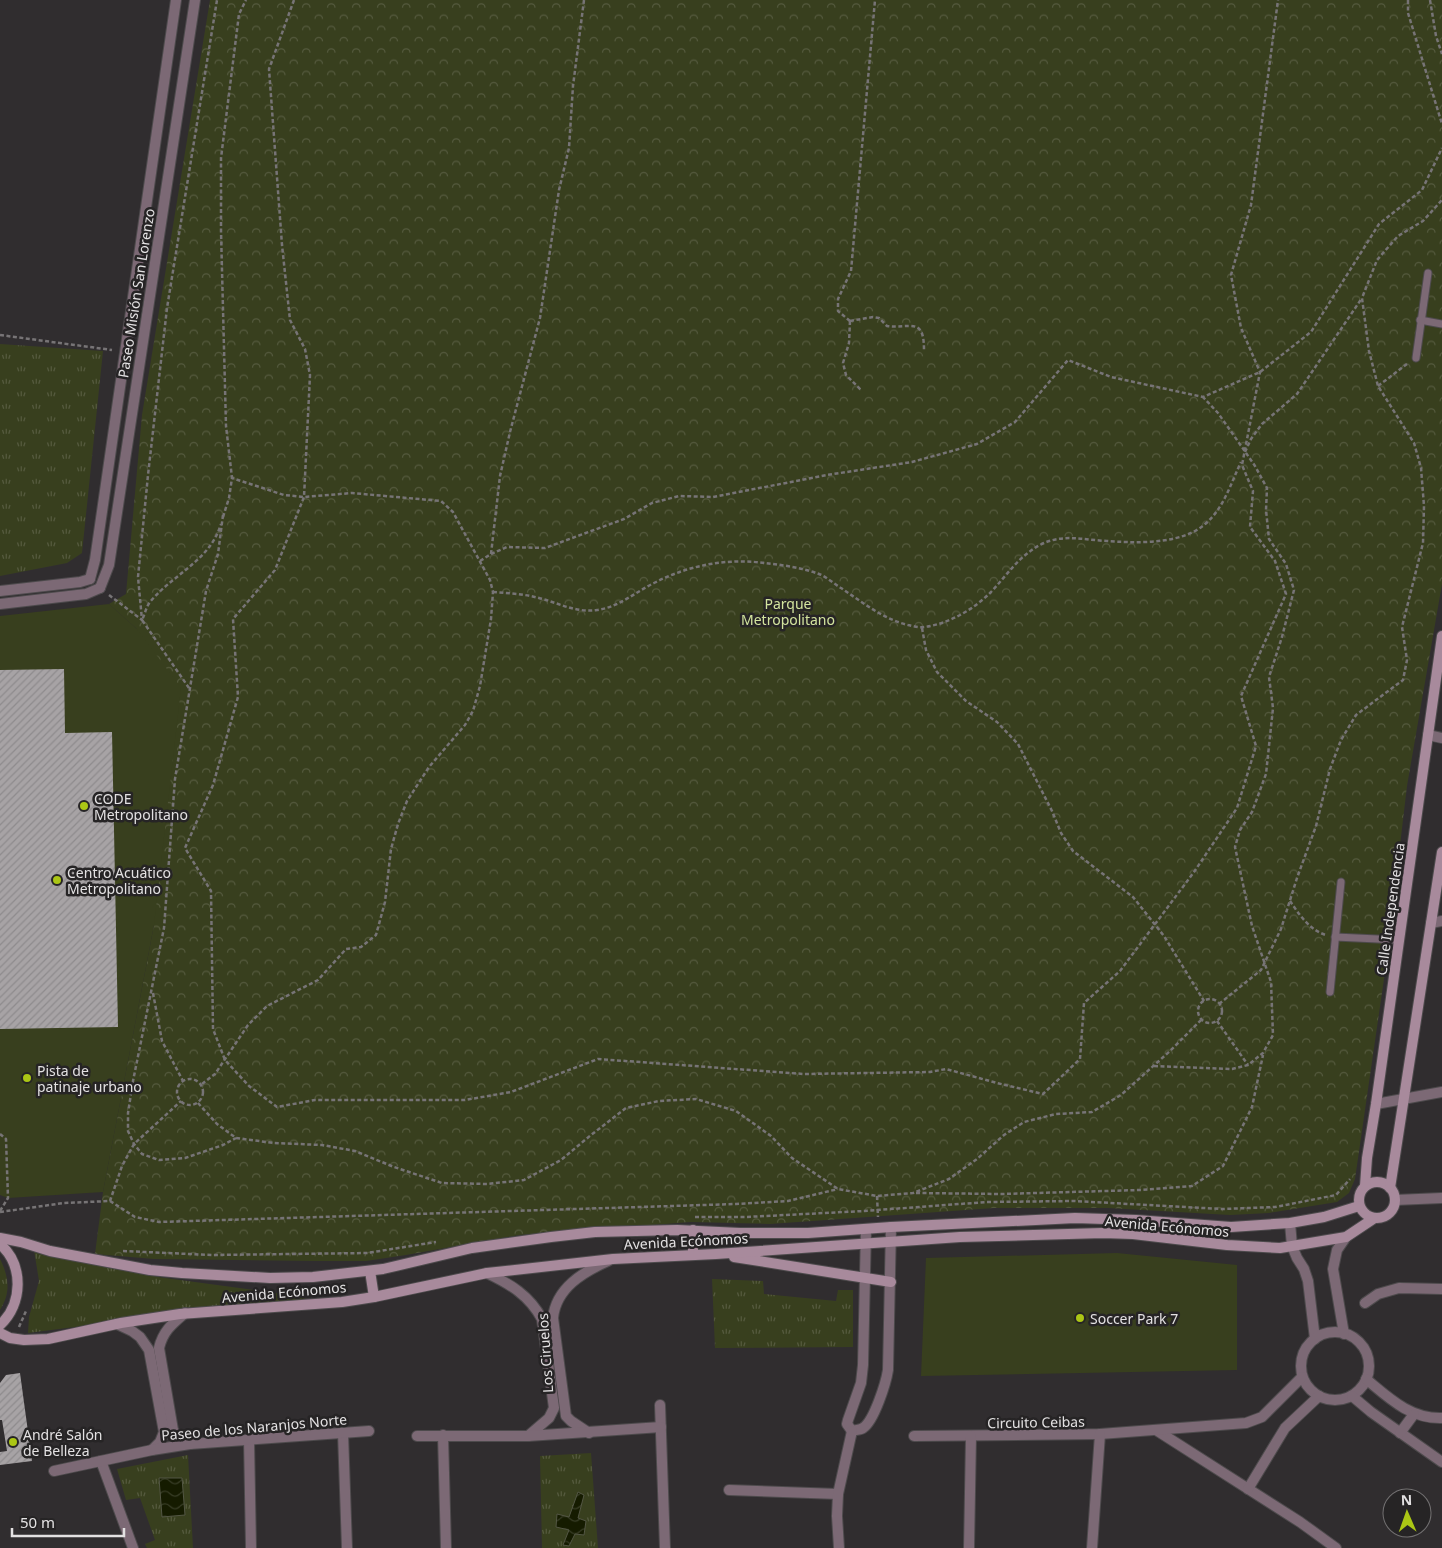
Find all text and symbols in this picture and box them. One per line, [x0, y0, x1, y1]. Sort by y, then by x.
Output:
street label: Paseo Misión San Lorenzo [113, 207, 159, 379]
park label: Parque Metropolitano [741, 594, 835, 629]
place label: CODE Metropolitano [94, 789, 188, 824]
marker: CODE Metropolitano [78, 800, 90, 812]
street label: Calle Independencia [1371, 841, 1409, 977]
place label: Centro Acuático Metropolitano [67, 863, 171, 898]
marker: Centro Acuático Metropolitano [51, 874, 63, 886]
place label: Pista de patinaje urbano [37, 1061, 142, 1096]
marker: Pista de patinaje urbano [21, 1072, 33, 1084]
street label: Avenida Ecónomos [1104, 1211, 1230, 1241]
street label: Avenida Ecónomos [623, 1228, 749, 1254]
street label: Avenida Ecónomos [221, 1277, 347, 1307]
place label: Soccer Park 7 [1090, 1309, 1178, 1328]
street label: Los Ciruelos [533, 1312, 557, 1393]
marker: Soccer Park 7 [1074, 1312, 1086, 1324]
street label: Paseo de los Naranjos Norte [160, 1409, 348, 1445]
street label: Circuito Ceibas [987, 1412, 1085, 1432]
place label: André Salón de Belleza [23, 1425, 103, 1460]
marker: André Salón de Belleza [7, 1436, 19, 1448]
north arrow [1382, 1488, 1432, 1538]
text: N [1401, 1490, 1413, 1509]
scale bar [12, 1506, 125, 1538]
text: 50 m [20, 1512, 55, 1532]

